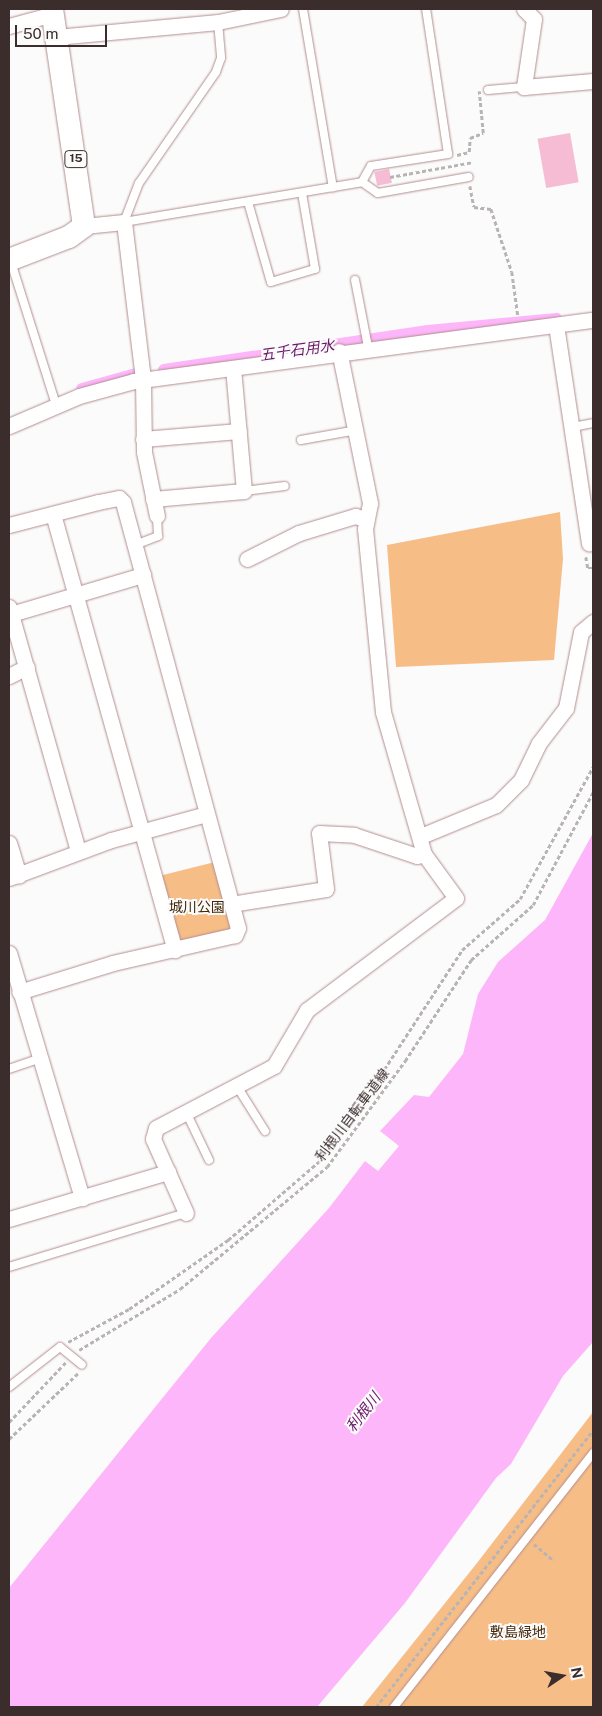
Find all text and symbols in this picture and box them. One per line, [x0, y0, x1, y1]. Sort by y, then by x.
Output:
scale bar [18, 15, 110, 47]
text: 50 m [23, 25, 58, 42]
road number: 15 [64, 150, 88, 168]
water label: 五千石用水 [259, 336, 335, 364]
park label: 城川公園 [169, 899, 225, 915]
street label: 利根川自転車道線 [312, 1065, 392, 1165]
water label: 利根川 [342, 1389, 384, 1435]
park label: 敷島緑地 [490, 1624, 546, 1640]
north arrow [537, 1651, 587, 1701]
text: N [568, 1666, 586, 1680]

